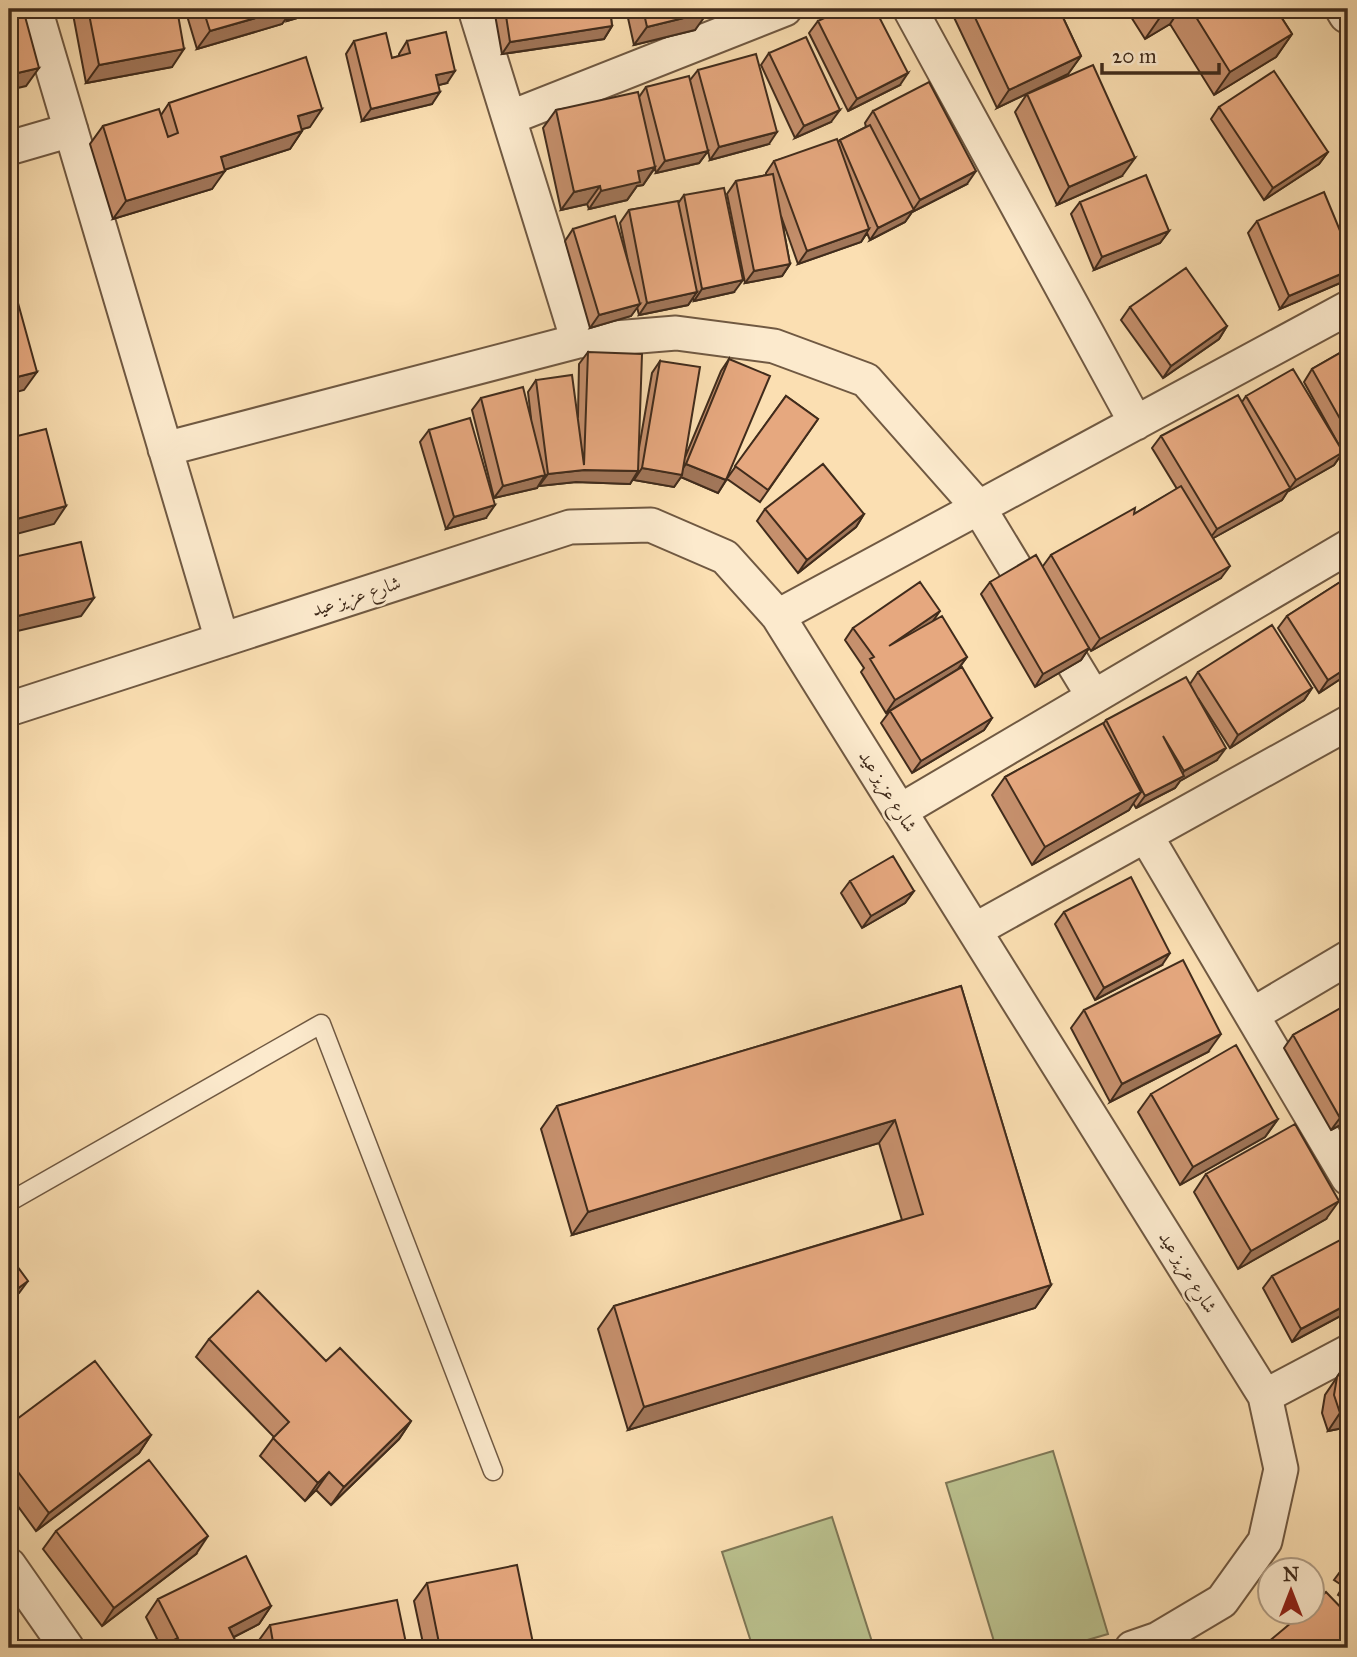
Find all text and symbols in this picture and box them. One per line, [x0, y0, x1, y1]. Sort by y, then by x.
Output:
scale bar [1102, 32, 1219, 76]
text: 20 m [1112, 43, 1157, 69]
street label: شارع عزيز عيد [308, 571, 405, 625]
street label: شارع عزيز عيد [850, 746, 922, 838]
street label: شارع عزيز عيد [1150, 1227, 1222, 1319]
north arrow [1256, 1556, 1326, 1626]
text: N [1283, 1563, 1299, 1586]

